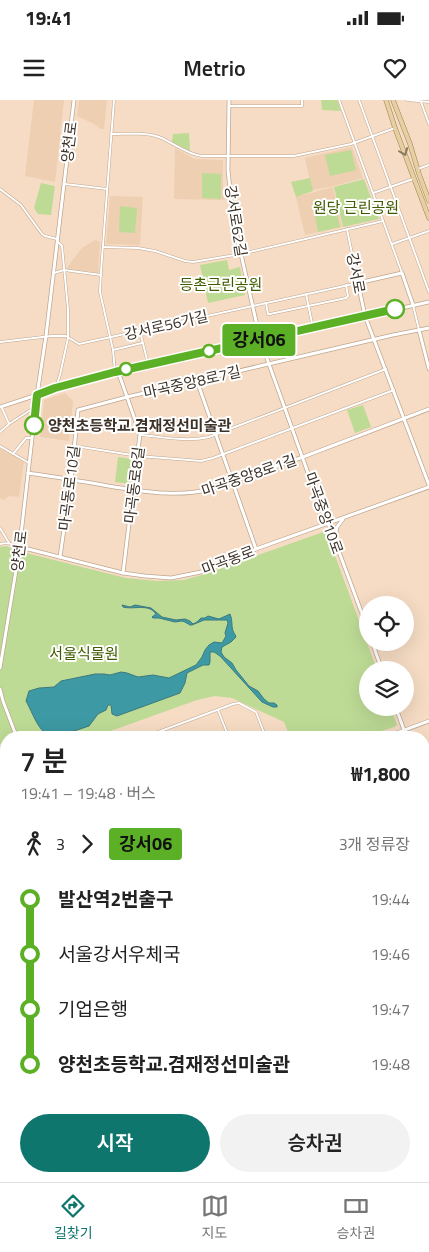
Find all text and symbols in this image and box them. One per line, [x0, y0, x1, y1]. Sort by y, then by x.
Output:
text: 19:41 [25, 3, 72, 32]
text: Metrio [183, 51, 246, 85]
icon: menu [20, 54, 48, 82]
icon: heart [381, 54, 409, 82]
street label: 양천로 [55, 120, 83, 164]
one-way arrow [398, 147, 408, 155]
street label: 강서로62길 [219, 184, 253, 258]
park label: 원당 근린공원 [313, 196, 399, 219]
street label: 강서로 [341, 250, 371, 296]
park label: 등촌근린공원 [180, 273, 262, 296]
unlabelled marker [385, 299, 405, 319]
street label: 강서로56가길 [122, 304, 210, 346]
line badge: 강서06 [224, 324, 294, 356]
text: 강서06 [232, 326, 286, 353]
unlabelled marker [202, 344, 216, 358]
street label: 마곡중앙8로7길 [141, 360, 243, 404]
unlabelled marker [119, 362, 133, 376]
place label: 양천초등학교.겸재정선미술관 [48, 414, 231, 437]
marker: 양천초등학교.겸재정선미술관 [24, 415, 44, 435]
street label: 마곡동로10길 [52, 444, 86, 532]
street label: 마곡동로8길 [118, 445, 150, 525]
street label: 마곡중앙8로1길 [198, 448, 300, 502]
street label: 마곡중앙10로 [299, 469, 349, 557]
street label: 양천로 [5, 529, 33, 573]
street label: 마곡동로 [198, 539, 258, 581]
map controls [359, 596, 414, 716]
button: locate [359, 596, 414, 651]
park label: 서울식물원 [49, 642, 119, 665]
button: layers [359, 661, 414, 716]
text: 7 분 [20, 739, 68, 782]
text: ₩1,800 [351, 759, 410, 788]
text: 19:41 – 19:48 · 버스 [20, 781, 156, 805]
icon: walk [20, 830, 48, 858]
icon: forward [73, 830, 101, 858]
text: 강서06 [119, 830, 172, 857]
text: 3 [56, 832, 65, 856]
text: 3개 정류장 [339, 832, 410, 856]
text: 발산역2번출구 [58, 884, 174, 913]
text: 19:44 [371, 887, 410, 911]
text: 서울강서우체국 [58, 939, 180, 968]
text: 19:46 [371, 942, 410, 966]
text: 기업은행 [58, 994, 128, 1023]
text: 19:47 [371, 997, 410, 1021]
text: 양천초등학교.겸재정선미술관 [58, 1049, 290, 1078]
text: 19:48 [371, 1052, 410, 1076]
button: 시작 [20, 1114, 210, 1172]
button: 승차권 [220, 1114, 410, 1172]
tab: 길찾기 [54, 1192, 93, 1243]
tab: 지도 [201, 1192, 229, 1243]
tab: 승차권 [336, 1192, 375, 1243]

